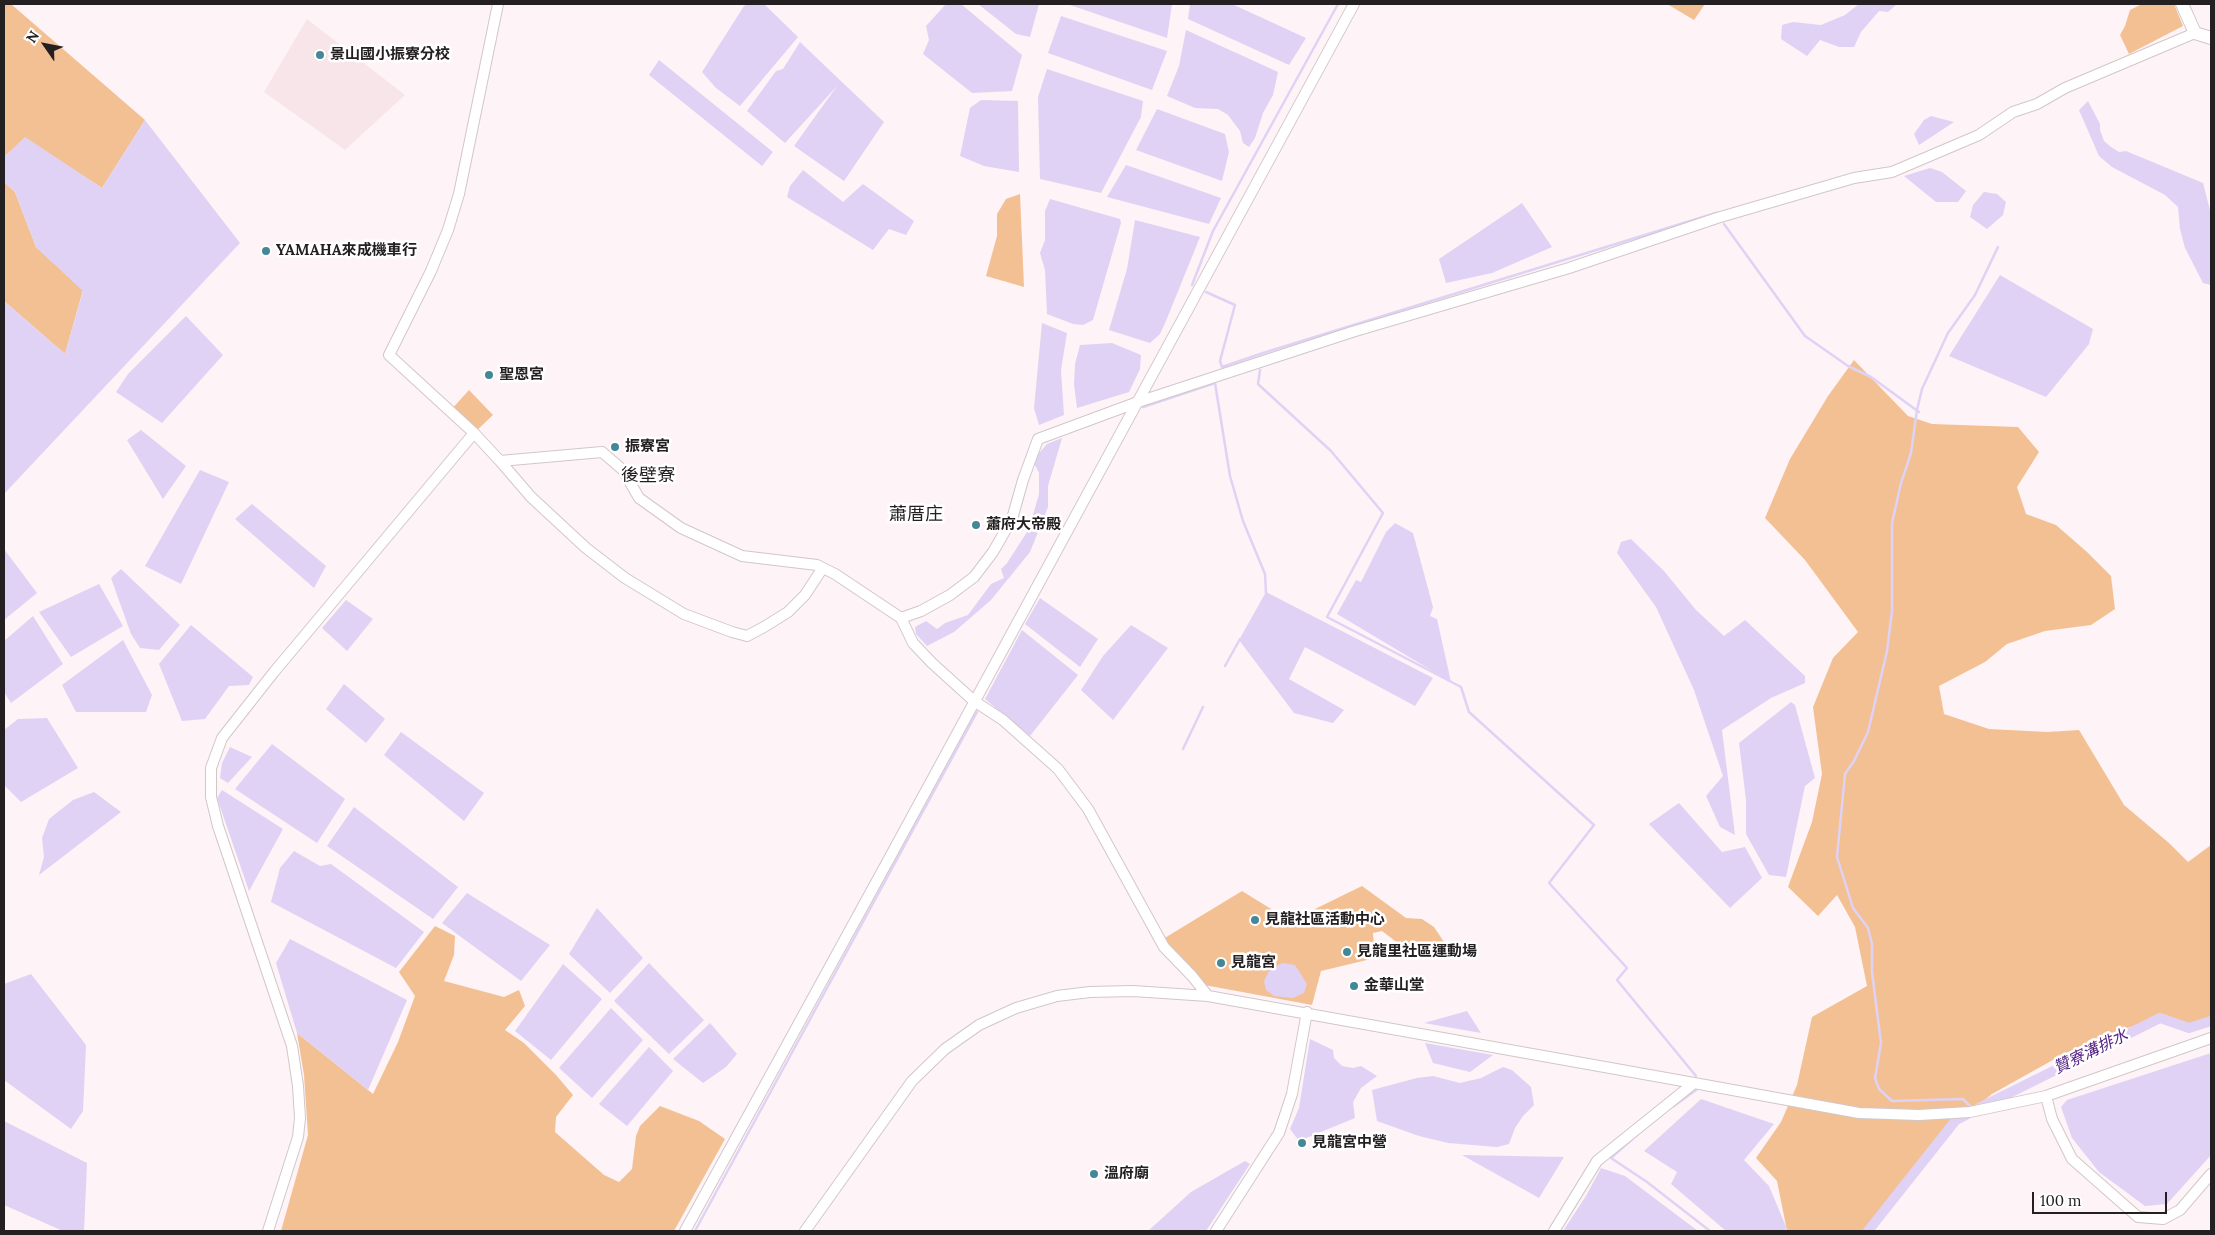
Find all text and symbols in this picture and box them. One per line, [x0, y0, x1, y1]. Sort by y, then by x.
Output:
north arrow [20, 20, 70, 70]
text: N [22, 27, 43, 46]
place label: 景山國小振寮分校 [330, 46, 450, 64]
marker: 景山國小振寮分校 [314, 49, 326, 61]
place label: YAMAHA來成機車行 [276, 242, 417, 260]
marker: YAMAHA來成機車行 [260, 245, 272, 257]
place label: 聖恩宮 [499, 366, 544, 384]
marker: 聖恩宮 [483, 369, 495, 381]
place label: 振寮宮 [625, 438, 670, 456]
marker: 振寮宮 [609, 441, 621, 453]
district label: 後壁寮 [621, 465, 675, 487]
district label: 蕭厝庄 [889, 504, 943, 526]
place label: 蕭府大帝殿 [986, 516, 1061, 534]
marker: 蕭府大帝殿 [970, 519, 982, 531]
place label: 見龍社區活動中心 [1265, 911, 1385, 929]
marker: 見龍社區活動中心 [1249, 914, 1261, 926]
place label: 見龍里社區運動場 [1357, 943, 1477, 961]
marker: 見龍里社區運動場 [1341, 946, 1353, 958]
place label: 見龍宮 [1231, 954, 1276, 972]
marker: 見龍宮 [1215, 957, 1227, 969]
place label: 金華山堂 [1364, 977, 1424, 995]
marker: 金華山堂 [1348, 980, 1360, 992]
water label: 贊寮溝排水 [2051, 1026, 2131, 1078]
place label: 見龍宮中營 [1312, 1134, 1387, 1152]
marker: 見龍宮中營 [1296, 1137, 1308, 1149]
place label: 溫府廟 [1104, 1165, 1149, 1183]
marker: 溫府廟 [1088, 1168, 1100, 1180]
scale bar [2035, 1182, 2170, 1214]
text: 100 m [2040, 1191, 2081, 1210]

